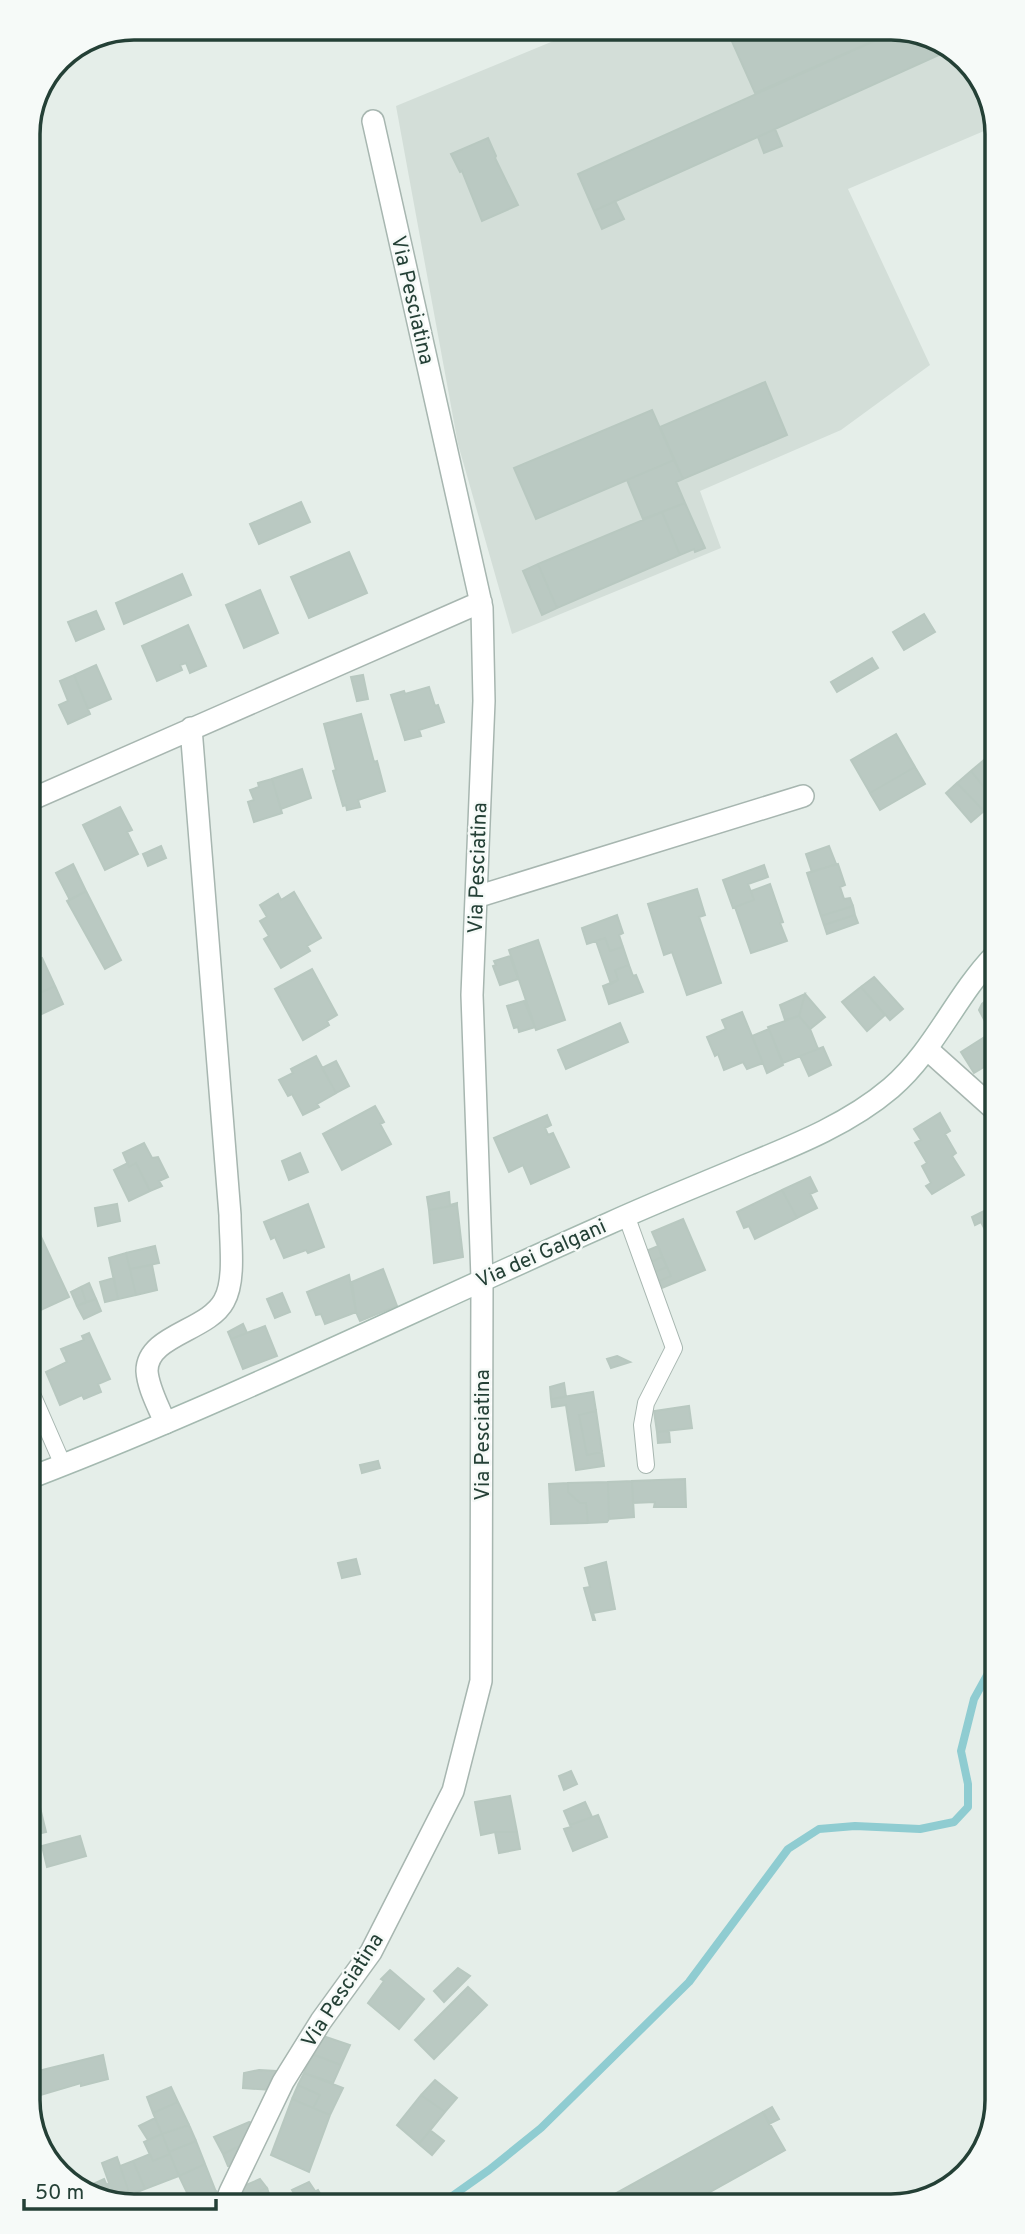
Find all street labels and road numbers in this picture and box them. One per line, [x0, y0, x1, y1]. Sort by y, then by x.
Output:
street label: Via Pesciatina [384, 233, 439, 367]
street label: Via Pesciatina [463, 802, 494, 934]
street label: Via dei Galgani [472, 1214, 611, 1295]
street label: Via Pesciatina [470, 1369, 497, 1501]
street label: Via Pesciatina [296, 1928, 390, 2053]

